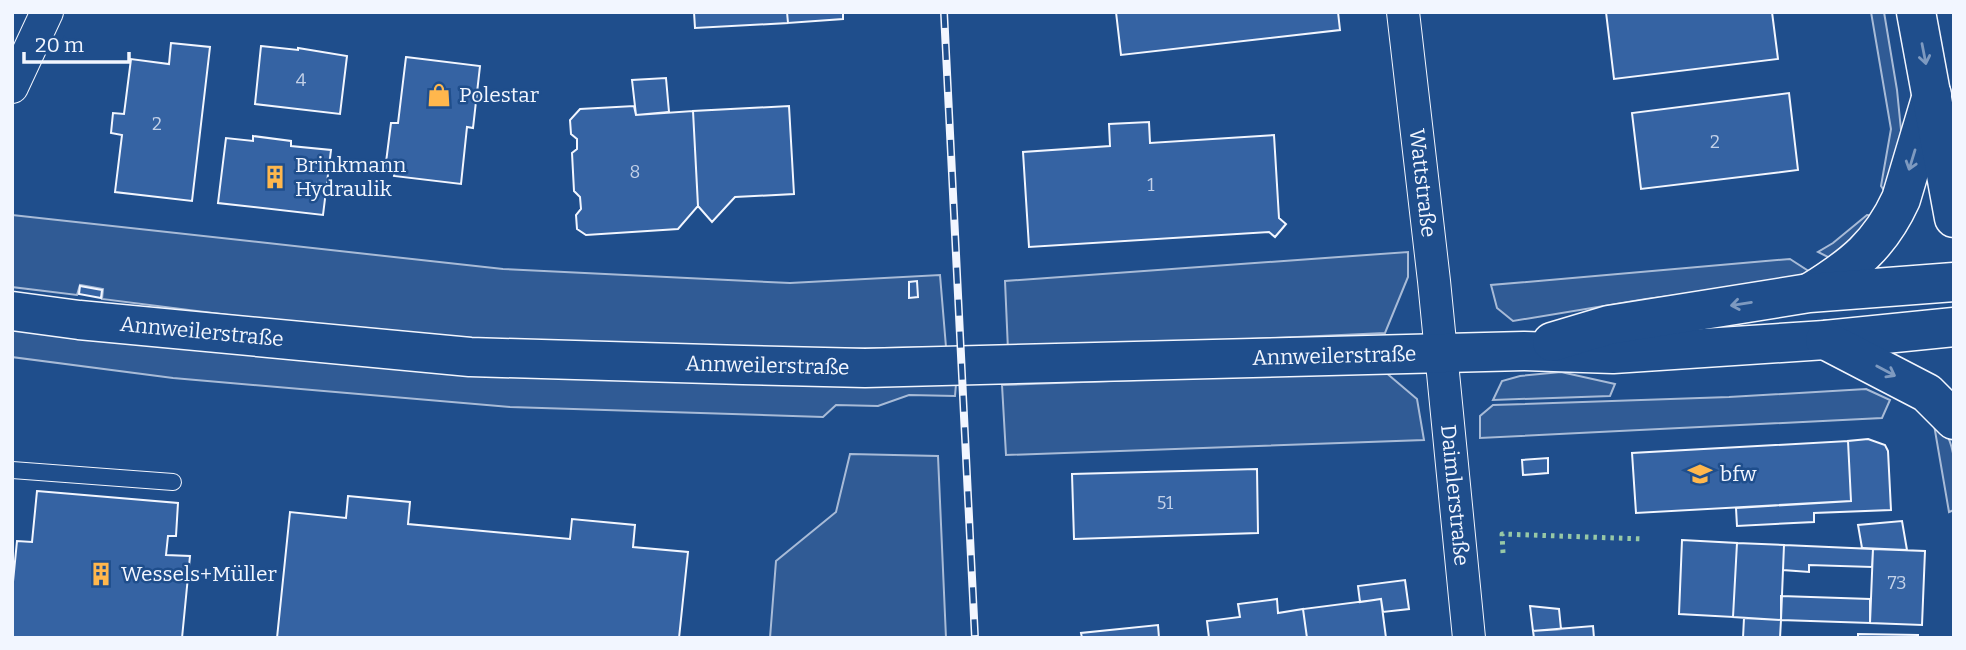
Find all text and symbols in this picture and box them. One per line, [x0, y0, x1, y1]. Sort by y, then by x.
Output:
scale bar [24, 21, 130, 65]
text: 20 m [35, 32, 84, 58]
one-way arrow [1918, 42, 1931, 65]
house number: 4 [296, 69, 307, 91]
shop icon: Polestar [425, 81, 453, 109]
place label: Polestar [459, 82, 539, 108]
house number: 2 [152, 113, 162, 135]
street label: Wattstraße [1404, 127, 1442, 238]
house number: 2 [1710, 131, 1720, 153]
one-way arrow [1905, 149, 1918, 171]
place label: Brinkmann Hydraulik [295, 152, 406, 202]
house number: 8 [630, 161, 640, 183]
building icon: Brinkmann Hydraulik [261, 163, 289, 191]
house number: 1 [1147, 174, 1155, 196]
one-way arrow [1730, 298, 1753, 311]
street label: Annweilerstraße [119, 311, 285, 352]
street label: Annweilerstraße [1252, 341, 1417, 371]
street label: Annweilerstraße [685, 350, 850, 381]
one-way arrow [1875, 365, 1895, 379]
street label: Daimlerstraße [1435, 423, 1475, 567]
school or university icon: bfw [1686, 460, 1714, 488]
place label: bfw [1720, 461, 1757, 487]
house number: 51 [1157, 492, 1174, 514]
building icon: Wessels+Müller [87, 560, 115, 588]
place label: Wessels+Müller [121, 561, 277, 587]
house number: 73 [1888, 572, 1906, 594]

